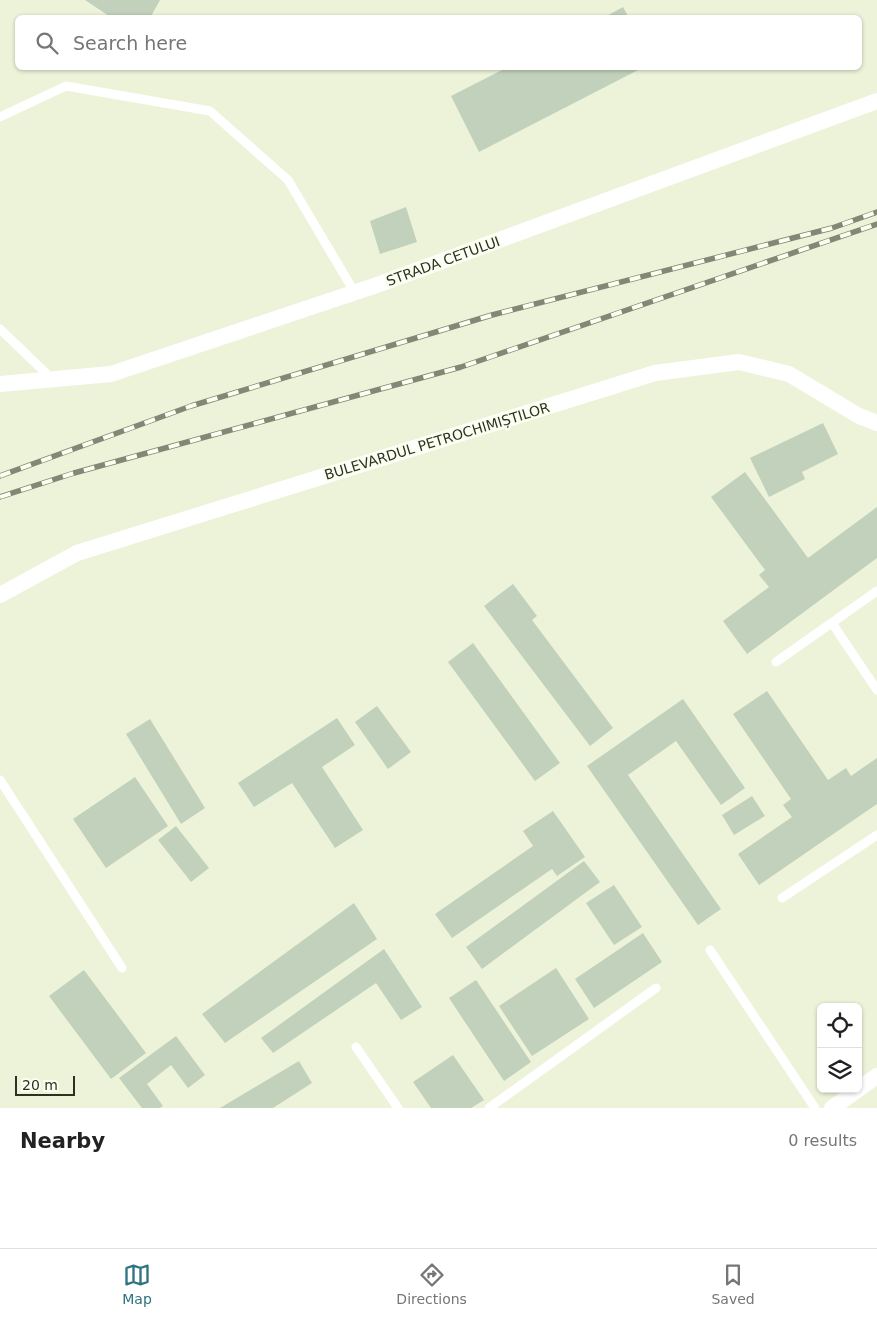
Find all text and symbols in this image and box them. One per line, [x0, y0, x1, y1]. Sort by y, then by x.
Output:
search box [15, 15, 862, 70]
icon: search [33, 29, 61, 57]
text: Search here [73, 32, 187, 54]
street label: STRADA CETULUI [384, 233, 502, 289]
street label: BULEVARDUL PETROCHIMIȘTILOR [322, 399, 552, 484]
map controls [817, 1003, 862, 1093]
button: locate [817, 1003, 862, 1048]
button: layers [817, 1048, 862, 1093]
scale bar [15, 1073, 75, 1096]
text: 20 m [22, 1077, 58, 1093]
text: Nearby [20, 1129, 105, 1153]
text: 0 results [788, 1131, 857, 1150]
tab: Map [122, 1261, 152, 1307]
tab: Directions [396, 1261, 467, 1307]
tab: Saved [711, 1261, 755, 1307]

